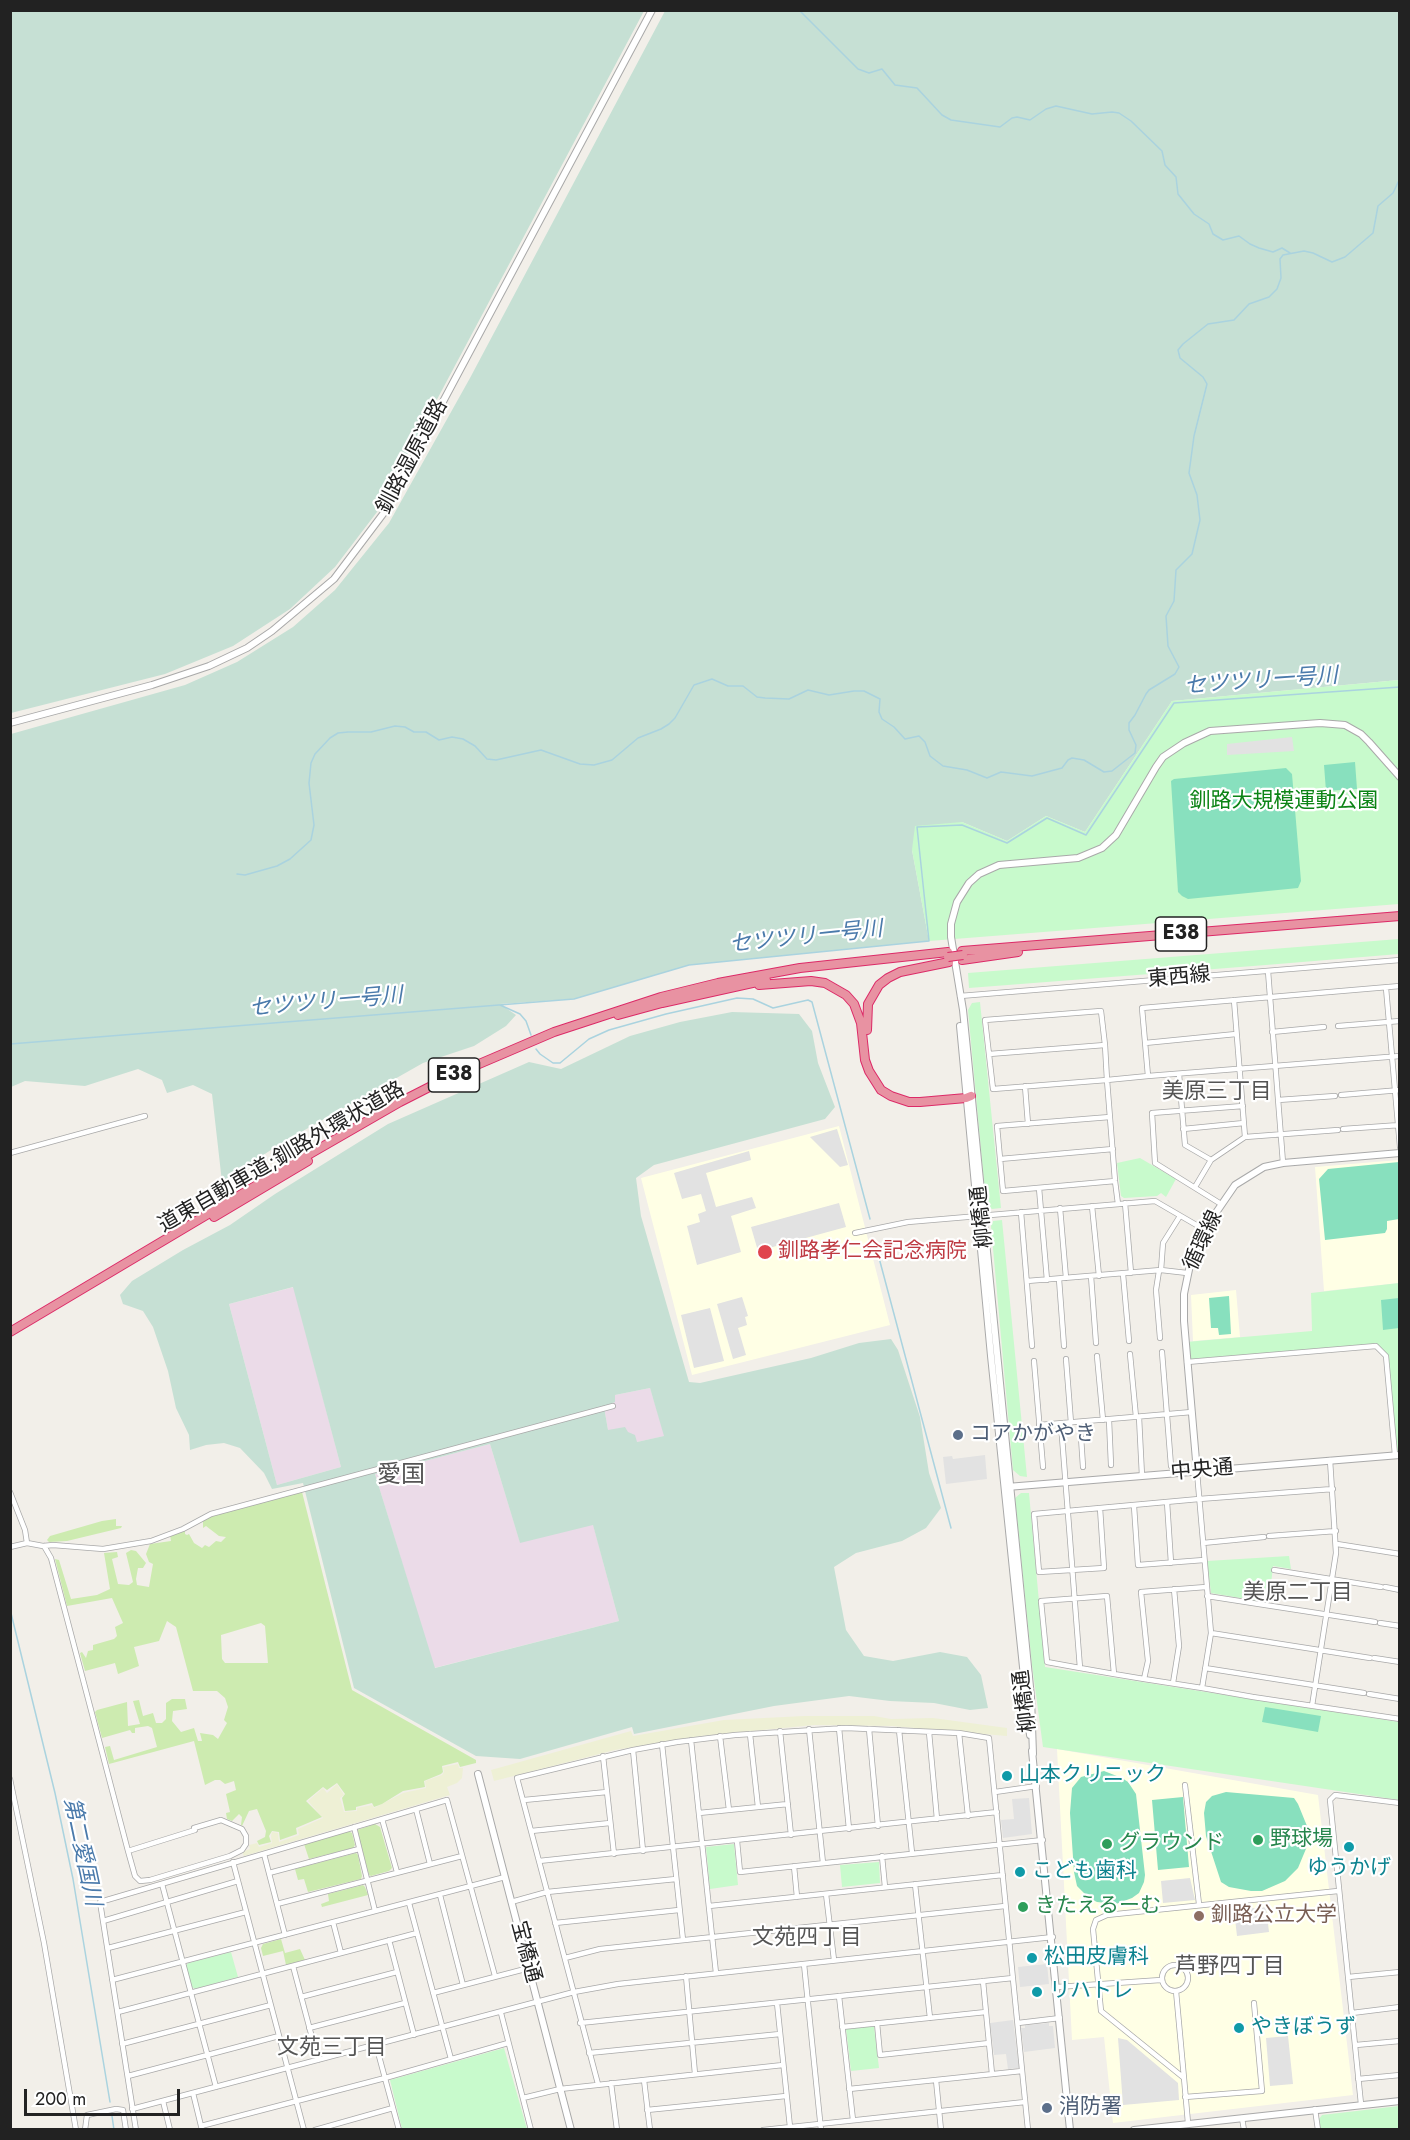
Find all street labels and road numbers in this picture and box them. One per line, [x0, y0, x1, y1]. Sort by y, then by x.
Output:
street label: 釧路湿原道路 [372, 395, 454, 519]
road number: E38 [1156, 917, 1206, 951]
street label: 東西線 [1147, 963, 1211, 993]
road number: E38 [428, 1058, 480, 1092]
street label: 道東自動車道;釧路外環状道路 [154, 1077, 410, 1239]
street label: 柳橋通 [967, 1184, 999, 1250]
street label: 循環線 [1179, 1207, 1229, 1275]
street label: 中央通 [1170, 1456, 1234, 1486]
street label: 柳橋通 [1010, 1668, 1042, 1734]
street label: 宝橋通 [505, 1918, 545, 1986]

